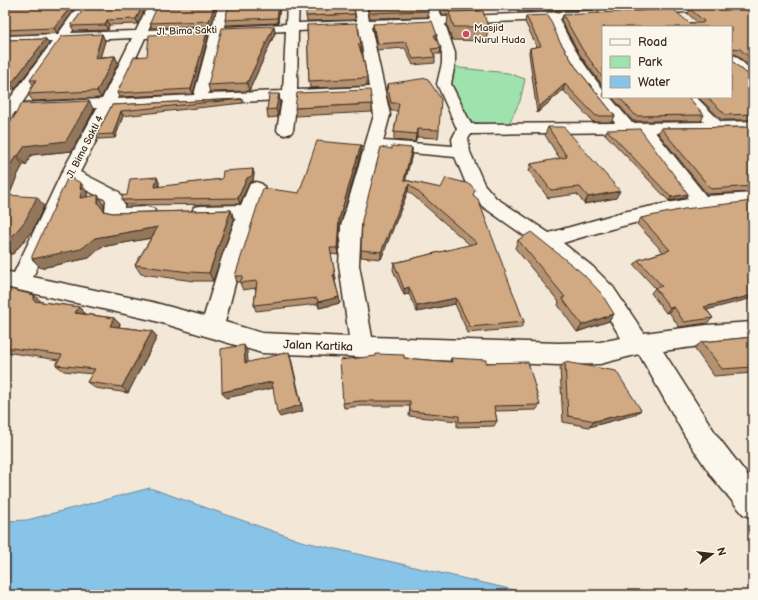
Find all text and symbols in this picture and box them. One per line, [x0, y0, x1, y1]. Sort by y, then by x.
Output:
place label: Masjid Nurul Huda [474, 22, 526, 46]
street label: Jl. Bima Sakti [157, 24, 217, 38]
legend [602, 26, 732, 98]
marker: Masjid Nurul Huda [461, 29, 471, 39]
text: Road [638, 35, 667, 50]
text: Park [638, 55, 662, 70]
text: Water [638, 75, 670, 90]
street label: Jl. Bima Sakti 4 [64, 114, 106, 180]
street label: Jalan Kartika [283, 337, 353, 355]
north arrow [692, 534, 732, 574]
text: N [714, 546, 729, 557]

